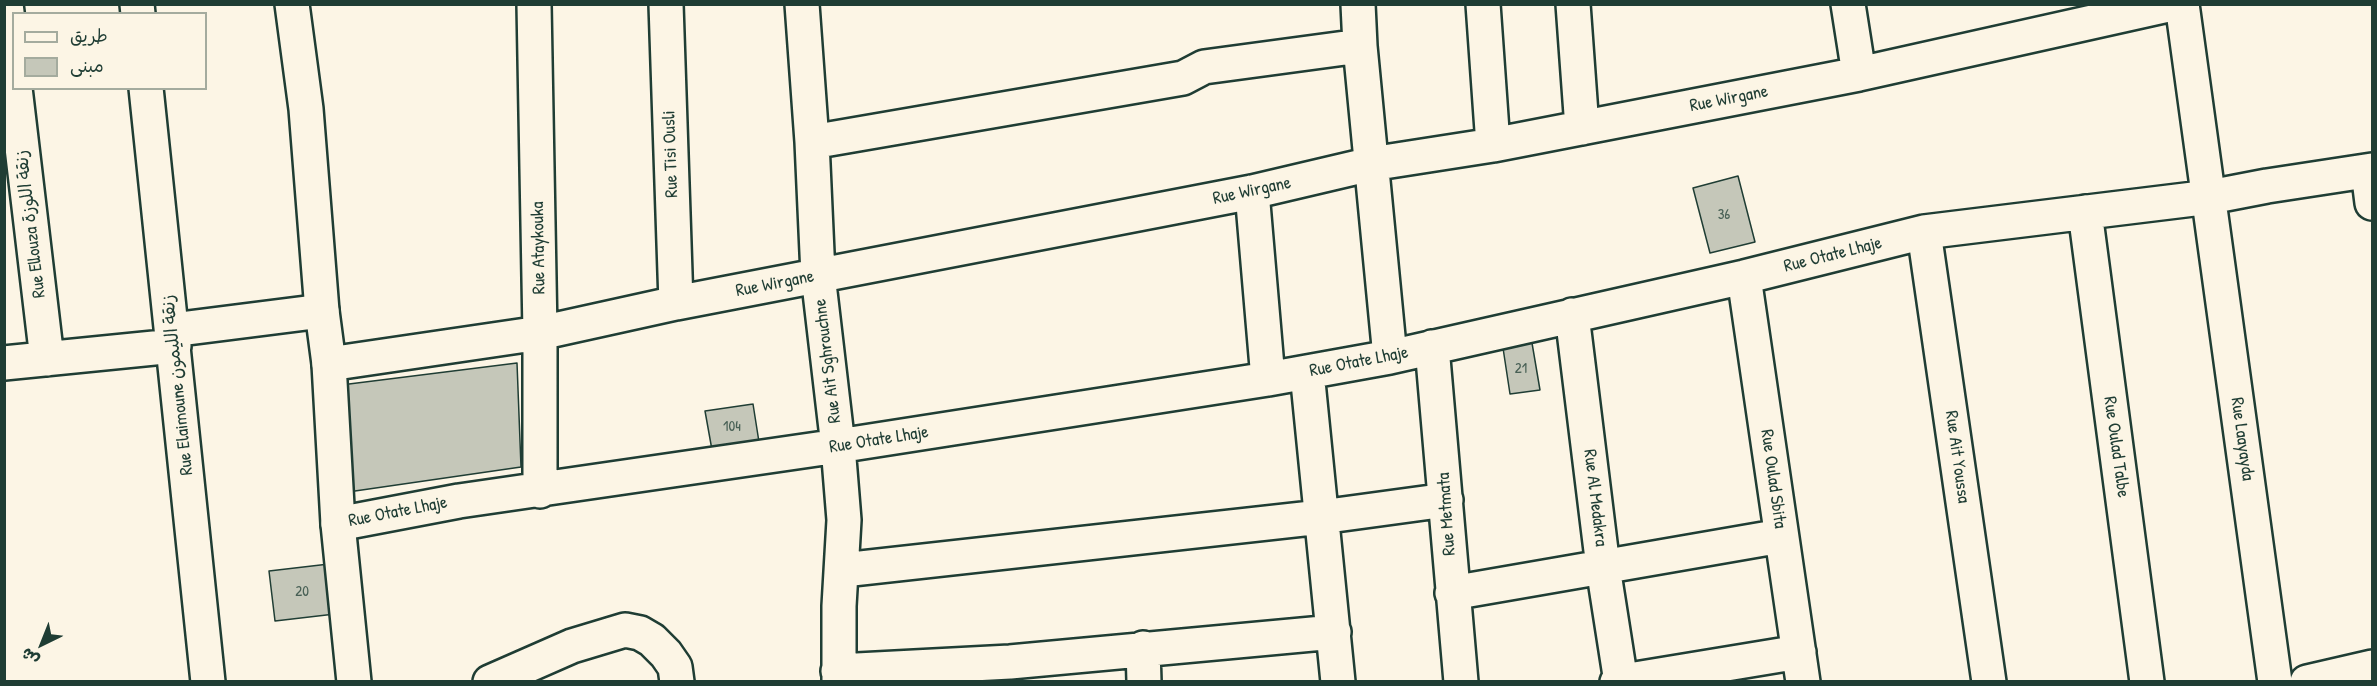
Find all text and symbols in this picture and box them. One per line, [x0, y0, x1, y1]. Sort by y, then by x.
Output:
legend [12, 12, 207, 90]
text: طريق [70, 23, 108, 48]
text: مبنى [70, 53, 104, 78]
street label: Rue Wirgane [1688, 81, 1770, 117]
street label: Rue Tisi Ousli [659, 110, 683, 198]
street label: Rue Ellouza زنقة اللوزة [11, 149, 51, 299]
street label: Rue Wirgane [1211, 172, 1293, 210]
street label: Rue Ataykouka [527, 201, 551, 295]
house number: 36 [1718, 206, 1730, 224]
street label: Rue Otate Lhaje [1782, 232, 1884, 278]
street label: Rue Wirgane [734, 266, 816, 302]
street label: Rue Elaimoune زنقة الليمون [158, 294, 198, 476]
street label: Rue Ait Sghrouchne [810, 298, 846, 424]
street label: Rue Otate Lhaje [1308, 342, 1410, 382]
house number: 21 [1515, 360, 1527, 378]
street label: Rue Oulad Talbe [2098, 395, 2134, 499]
street label: Rue Laayayda [2225, 396, 2259, 482]
street label: Rue Ait Youssa [1940, 409, 1974, 505]
house number: 104 [723, 418, 741, 436]
street label: Rue Otate Lhaje [828, 422, 930, 458]
street label: Rue Oulad Sbita [1755, 428, 1791, 530]
street label: Rue Al Medakra [1578, 448, 1612, 548]
street label: Rue Metmata [1433, 472, 1461, 556]
street label: Rue Otate Lhaje [347, 492, 449, 532]
house number: 20 [295, 583, 309, 601]
north arrow [12, 614, 72, 674]
text: ش [16, 643, 44, 671]

